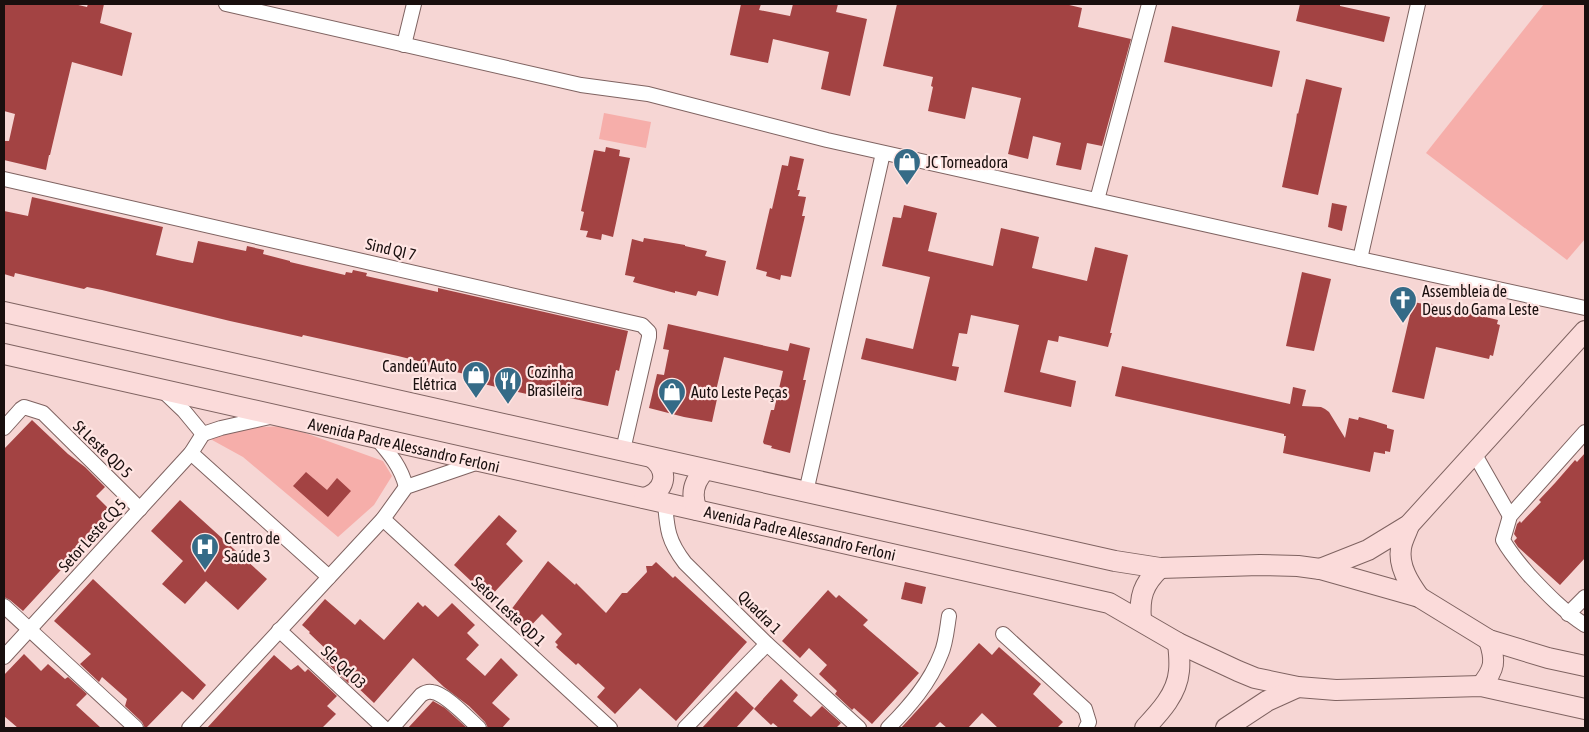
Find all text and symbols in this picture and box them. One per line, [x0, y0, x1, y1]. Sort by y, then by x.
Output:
shop icon: JC Torneadora [892, 147, 922, 186]
place label: JC Torneadora [926, 153, 1008, 171]
street label: Sind QI 7 [364, 234, 418, 264]
place label: Assembleia de Deus do Gama Leste [1422, 282, 1539, 318]
church icon: Assembleia de Deus do Gama Leste [1388, 285, 1418, 324]
place label: Candeú Auto Elétrica [382, 357, 457, 393]
shop icon: Candeú Auto Elétrica [461, 360, 491, 399]
place label: Cozinha Brasileira [527, 363, 583, 399]
restaurant icon: Cozinha Brasileira [493, 366, 523, 405]
shop icon: Auto Leste Peças [657, 377, 687, 416]
place label: Auto Leste Peças [691, 383, 788, 402]
street label: Avenida Padre Alessandro Ferloni [307, 414, 501, 476]
street label: St Leste QD 5 [70, 417, 136, 481]
street label: Setor Leste CQ 5 [55, 495, 129, 575]
street label: Avenida Padre Alessandro Ferloni [703, 502, 897, 564]
place label: Centro de Saúde 3 [224, 529, 280, 565]
hospital icon: Centro de Saúde 3 [190, 532, 220, 571]
street label: Setor Leste QD 1 [469, 572, 549, 650]
street label: Quadra 1 [735, 587, 785, 637]
street label: Sle Qd 03 [318, 642, 370, 692]

